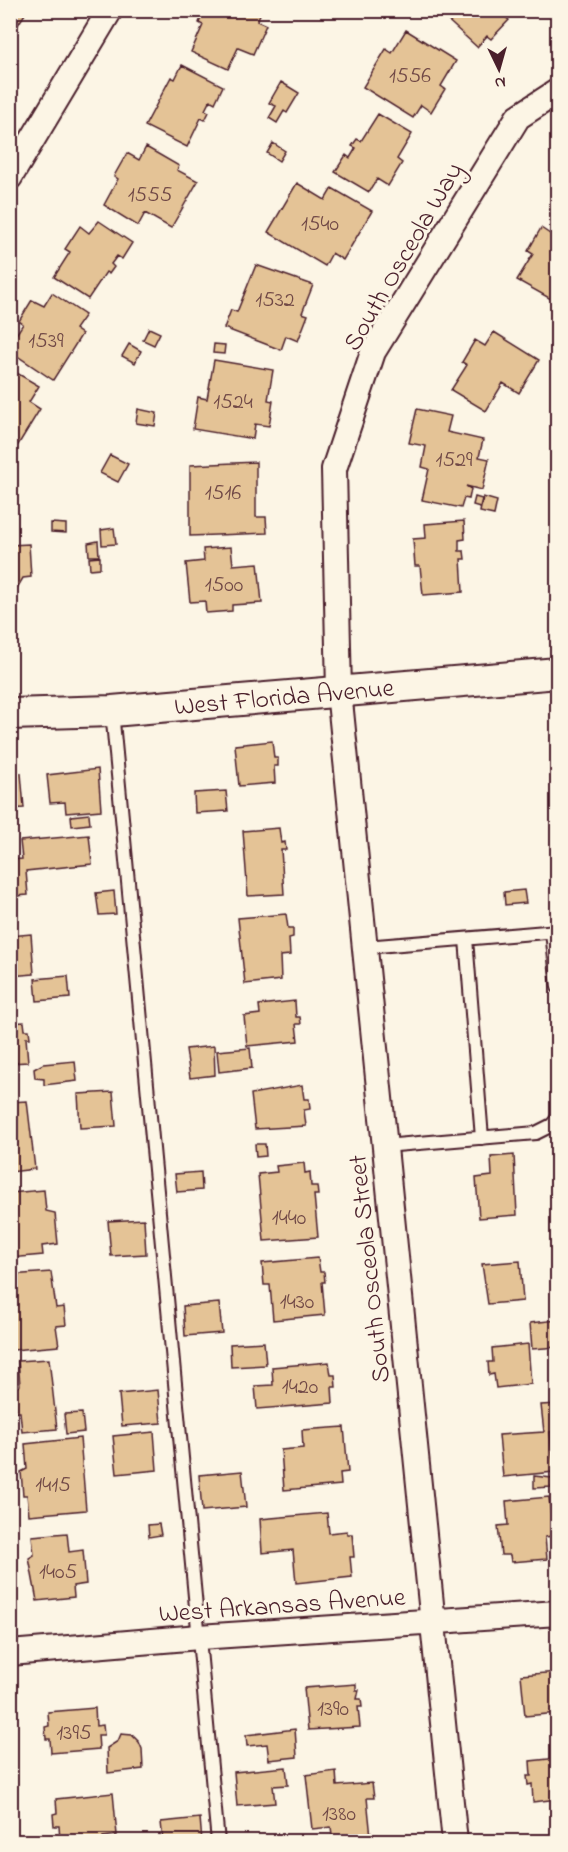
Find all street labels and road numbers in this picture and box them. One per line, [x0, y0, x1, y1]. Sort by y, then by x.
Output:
street label: South Osceola Way [335, 156, 474, 359]
street label: West Florida Avenue [173, 670, 396, 728]
street label: South Osceola Street [340, 1152, 402, 1385]
street label: West Arkansas Avenue [158, 1579, 407, 1635]

